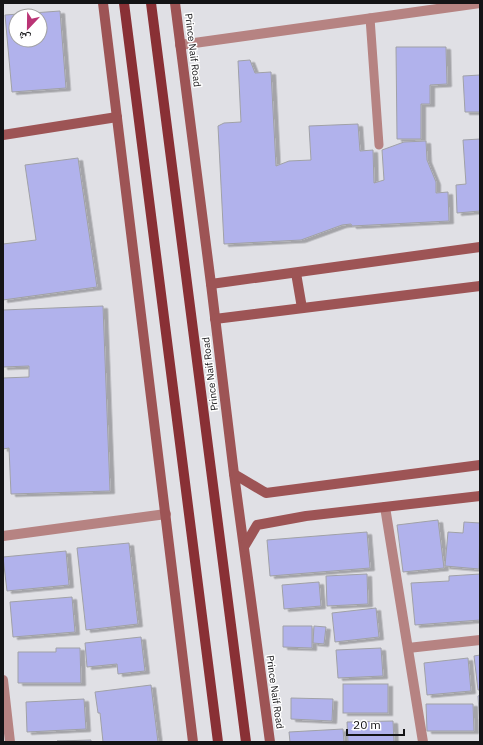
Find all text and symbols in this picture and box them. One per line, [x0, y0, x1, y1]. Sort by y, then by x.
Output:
north arrow [8, 8, 48, 48]
street label: Prince Naif Road [182, 12, 204, 88]
text: ش [16, 28, 33, 46]
street label: Prince Naif Road [199, 336, 221, 412]
street label: Prince Naif Road [263, 654, 287, 730]
scale bar [347, 711, 404, 737]
text: 20 m [353, 717, 381, 732]

